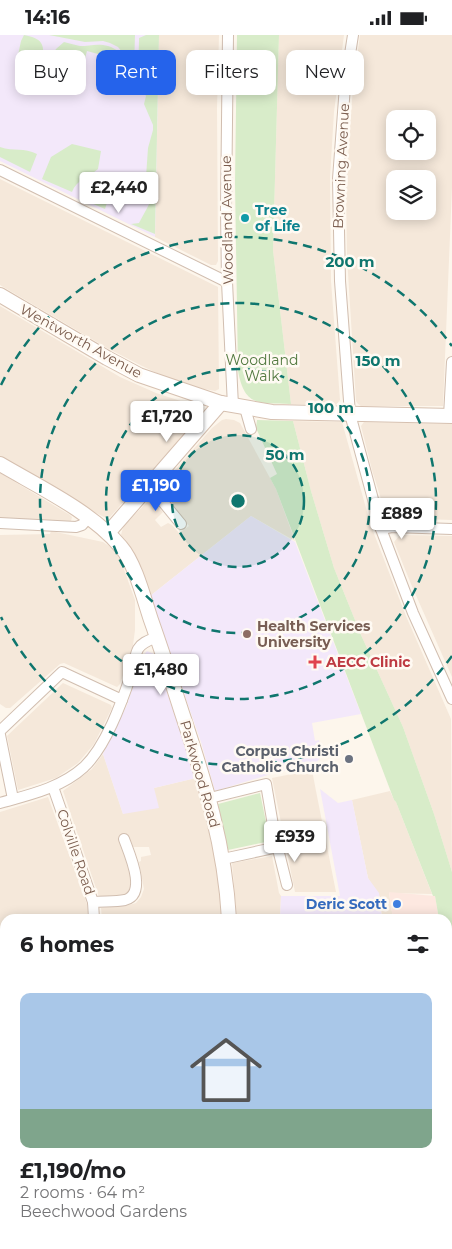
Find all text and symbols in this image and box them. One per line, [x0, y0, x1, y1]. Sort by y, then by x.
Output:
text: 14:16 [25, 6, 70, 29]
chip: Buy [15, 50, 86, 95]
chip: Rent [96, 50, 176, 95]
chip: Filters [186, 50, 276, 95]
chip: New [286, 50, 364, 95]
street label: Browning Avenue [329, 103, 353, 229]
map controls [386, 110, 436, 220]
button: locate [386, 110, 436, 160]
street label: Woodland Avenue [217, 155, 237, 285]
button: layers [386, 170, 436, 220]
pin: £2,440 [78, 171, 160, 214]
text: £2,440 [90, 178, 148, 197]
place label: Tree of Life [255, 201, 301, 235]
marker: Tree of Life [239, 212, 251, 224]
text: 200 m [325, 252, 375, 271]
street label: Wentworth Avenue [17, 300, 145, 382]
park label: Woodland Walk [226, 351, 298, 385]
text: 150 m [356, 351, 400, 370]
text: 100 m [308, 398, 354, 417]
pin: £1,720 [126, 401, 208, 443]
text: £1,720 [141, 407, 193, 426]
text: 50 m [265, 445, 305, 464]
pin: £1,190 [115, 469, 197, 512]
text: £1,190 [132, 476, 180, 495]
centre of rings [229, 492, 247, 510]
pin: £889 [372, 497, 432, 540]
text: £889 [381, 504, 423, 523]
place label: Health Services University [257, 617, 371, 651]
marker: Health Services University [241, 628, 253, 640]
pin: £1,480 [120, 653, 202, 696]
place label: AECC Clinic [325, 653, 411, 671]
marker: AECC Clinic [308, 655, 322, 669]
text: £1,480 [134, 660, 188, 679]
street label: Parkwood Road [176, 718, 224, 830]
place label: Corpus Christi Catholic Church [221, 742, 339, 776]
marker: Corpus Christi Catholic Church [343, 753, 355, 765]
street label: Colville Road [53, 807, 99, 897]
pin: £939 [265, 821, 325, 863]
text: £939 [275, 827, 315, 846]
place label: Deric Scott [306, 895, 387, 913]
marker: Deric Scott [391, 898, 403, 910]
icon: filters [404, 930, 432, 958]
text: 6 homes [20, 932, 114, 957]
icon: home [181, 1025, 271, 1115]
text: £1,190/mo [20, 1158, 126, 1183]
text: 2 rooms · 64 m² [20, 1183, 145, 1202]
text: Beechwood Gardens [20, 1202, 187, 1221]

